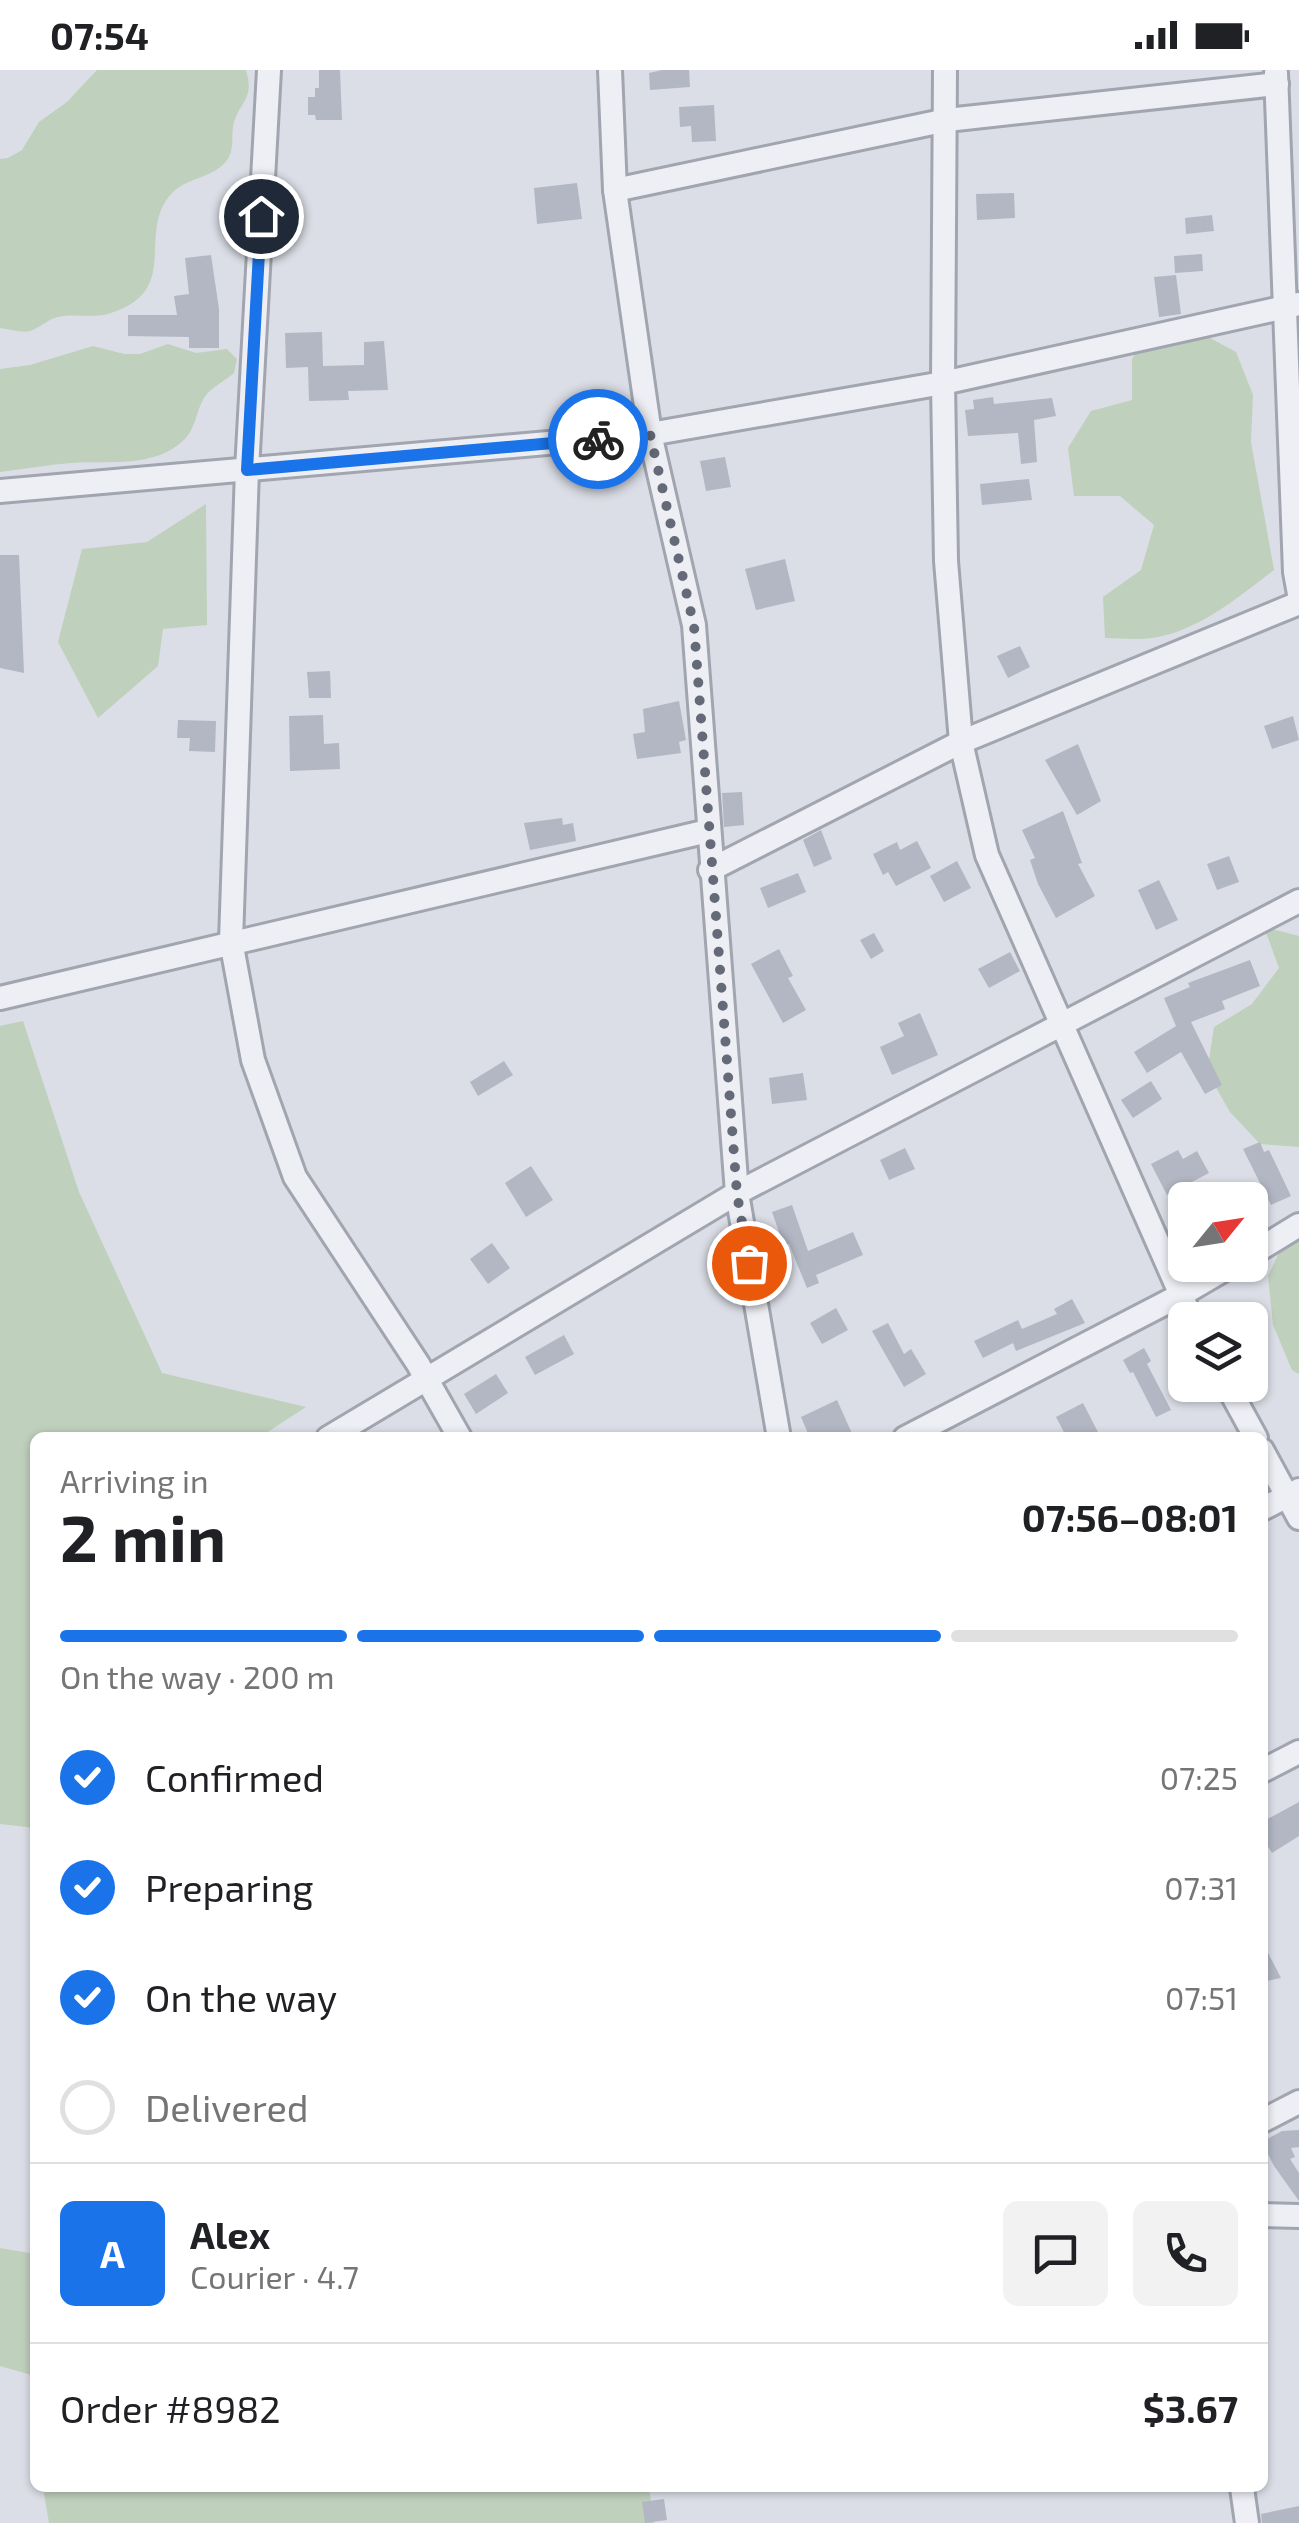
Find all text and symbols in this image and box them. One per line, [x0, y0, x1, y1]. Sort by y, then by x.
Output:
text: 07:54 [50, 12, 149, 58]
pin [219, 174, 304, 259]
icon: home [234, 189, 289, 244]
courier [548, 389, 648, 489]
icon: bike [571, 412, 626, 467]
north arrow [1168, 1182, 1268, 1282]
map controls [1168, 1182, 1268, 1402]
pin [707, 1221, 792, 1306]
icon: bag [722, 1236, 777, 1291]
button: layers [1168, 1302, 1268, 1402]
text: Arriving in [60, 1461, 209, 1499]
text: 07:56–08:01 [1022, 1494, 1238, 1540]
text: 2 min [60, 1497, 226, 1575]
text: On the way · 200 m [60, 1657, 335, 1695]
icon: check [60, 1750, 115, 1805]
text: Confirmed [145, 1754, 324, 1800]
text: 07:25 [1160, 1758, 1238, 1796]
icon: check [60, 1860, 115, 1915]
text: Preparing [145, 1864, 313, 1910]
text: 07:31 [1164, 1868, 1238, 1906]
icon: check [60, 1970, 115, 2025]
text: On the way [145, 1974, 337, 2020]
text: 07:51 [1165, 1978, 1238, 2016]
text: Delivered [145, 2084, 309, 2130]
button: chat [1003, 2201, 1108, 2306]
button: phone [1133, 2201, 1238, 2306]
text: Alex [190, 2211, 270, 2257]
text: A [100, 2230, 125, 2276]
text: Courier · 4.7 [190, 2257, 359, 2295]
text: Order #8982 [60, 2385, 281, 2431]
text: $3.67 [1143, 2385, 1238, 2431]

